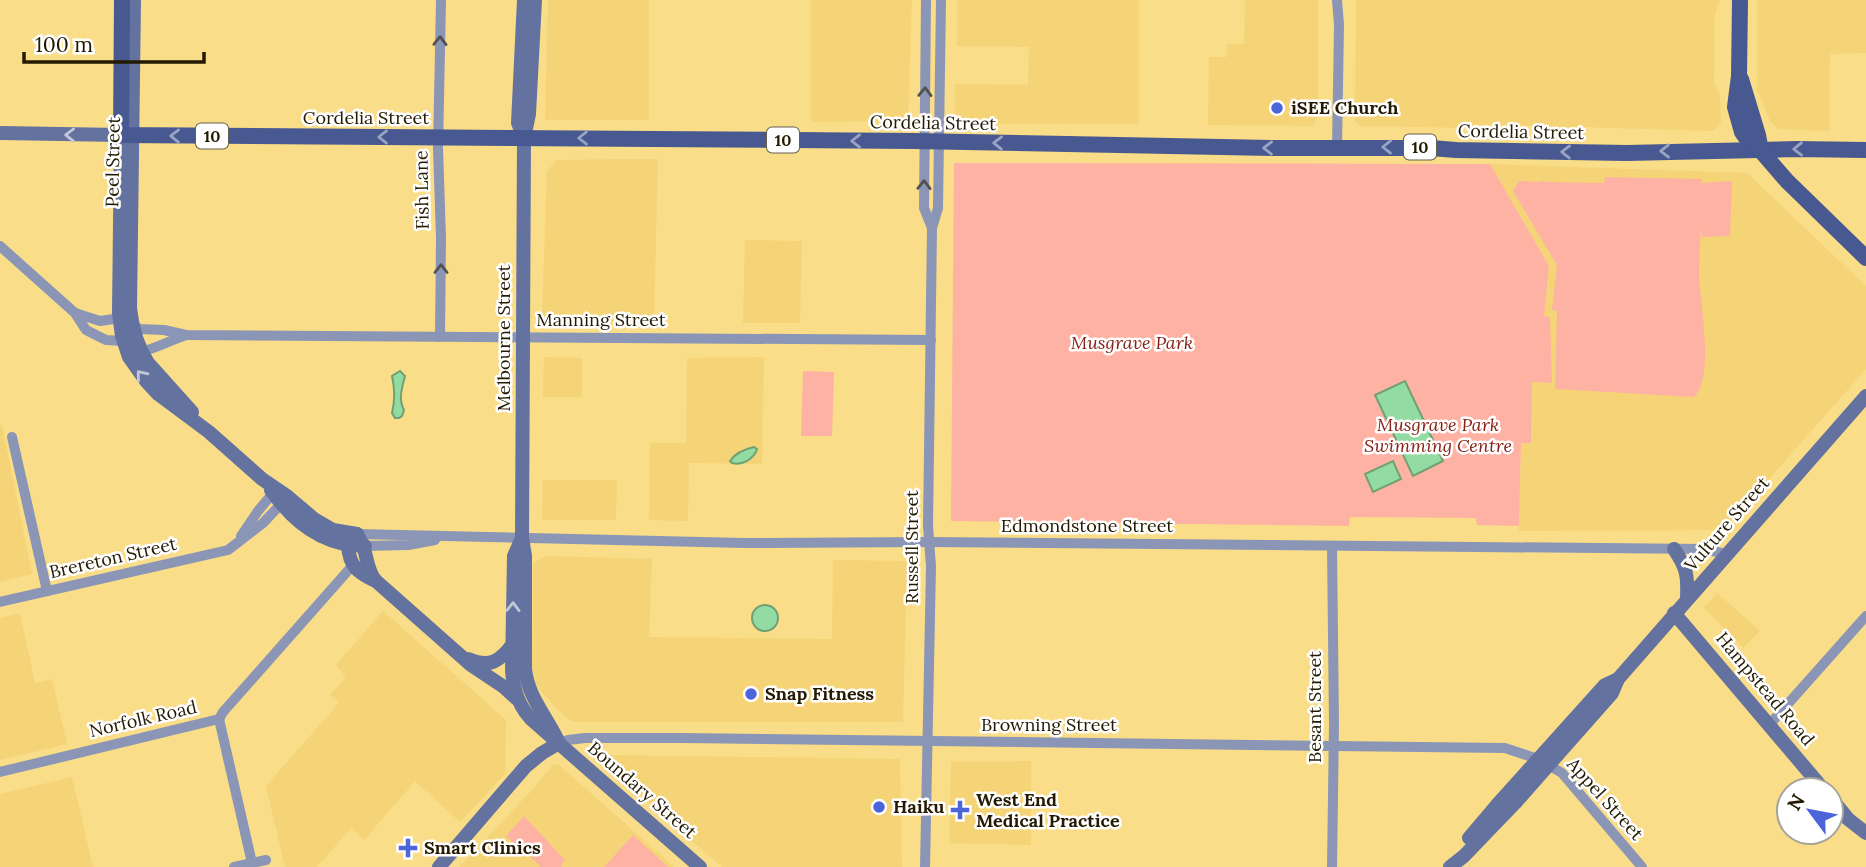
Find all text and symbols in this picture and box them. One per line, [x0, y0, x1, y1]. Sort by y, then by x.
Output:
scale bar [24, 21, 205, 65]
text: 100 m [35, 31, 93, 58]
one-way arrow [432, 36, 448, 46]
one-way arrow [917, 86, 933, 97]
place label: iSEE Church [1291, 96, 1398, 119]
marker: iSEE Church [1269, 100, 1285, 116]
street label: Cordelia Street [303, 106, 429, 129]
street label: Cordelia Street [870, 110, 996, 135]
street label: Peel Street [100, 116, 125, 208]
street label: Cordelia Street [1458, 119, 1584, 144]
road number: 10 [196, 124, 228, 148]
one-way arrow [64, 127, 75, 143]
one-way arrow [169, 128, 180, 143]
road number: 10 [767, 128, 799, 152]
one-way arrow [377, 129, 387, 145]
one-way arrow [577, 130, 588, 146]
one-way arrow [851, 133, 861, 149]
road number: 10 [1404, 134, 1436, 160]
one-way arrow [993, 135, 1003, 151]
one-way arrow [1381, 139, 1392, 155]
one-way arrow [1263, 140, 1273, 156]
one-way arrow [1792, 141, 1802, 157]
one-way arrow [1560, 144, 1570, 160]
one-way arrow [1659, 144, 1670, 159]
street label: Fish Lane [409, 150, 434, 230]
one-way arrow [916, 180, 932, 190]
one-way arrow [433, 263, 448, 274]
street label: Melbourne Street [492, 264, 515, 412]
street label: Manning Street [536, 308, 666, 331]
park label: Musgrave Park [1071, 331, 1193, 354]
one-way arrow [137, 371, 150, 383]
park label: Musgrave Park Swimming Centre [1364, 413, 1512, 457]
street label: Vulture Street [1679, 472, 1774, 577]
street label: Russell Street [900, 490, 923, 604]
street label: Edmondstone Street [1001, 514, 1173, 537]
street label: Brereton Street [47, 532, 179, 583]
one-way arrow [506, 601, 521, 612]
street label: Hampstead Road [1711, 627, 1820, 750]
street label: Besant Street [1303, 651, 1326, 763]
place label: Snap Fitness [765, 682, 874, 705]
marker: Snap Fitness [743, 686, 759, 702]
street label: Norfolk Road [87, 695, 199, 742]
street label: Browning Street [981, 713, 1117, 736]
street label: Boundary Street [583, 736, 702, 843]
street label: Appel Street [1562, 752, 1648, 845]
north arrow [1775, 776, 1845, 846]
place label: West End Medical Practice [976, 788, 1120, 832]
text: N [1782, 789, 1810, 815]
place label: Haiku [893, 795, 944, 818]
marker: Haiku [871, 799, 887, 815]
marker: West End Medical Practice [950, 800, 970, 820]
place label: Smart Clinics [424, 836, 541, 859]
marker: Smart Clinics [398, 838, 418, 858]

